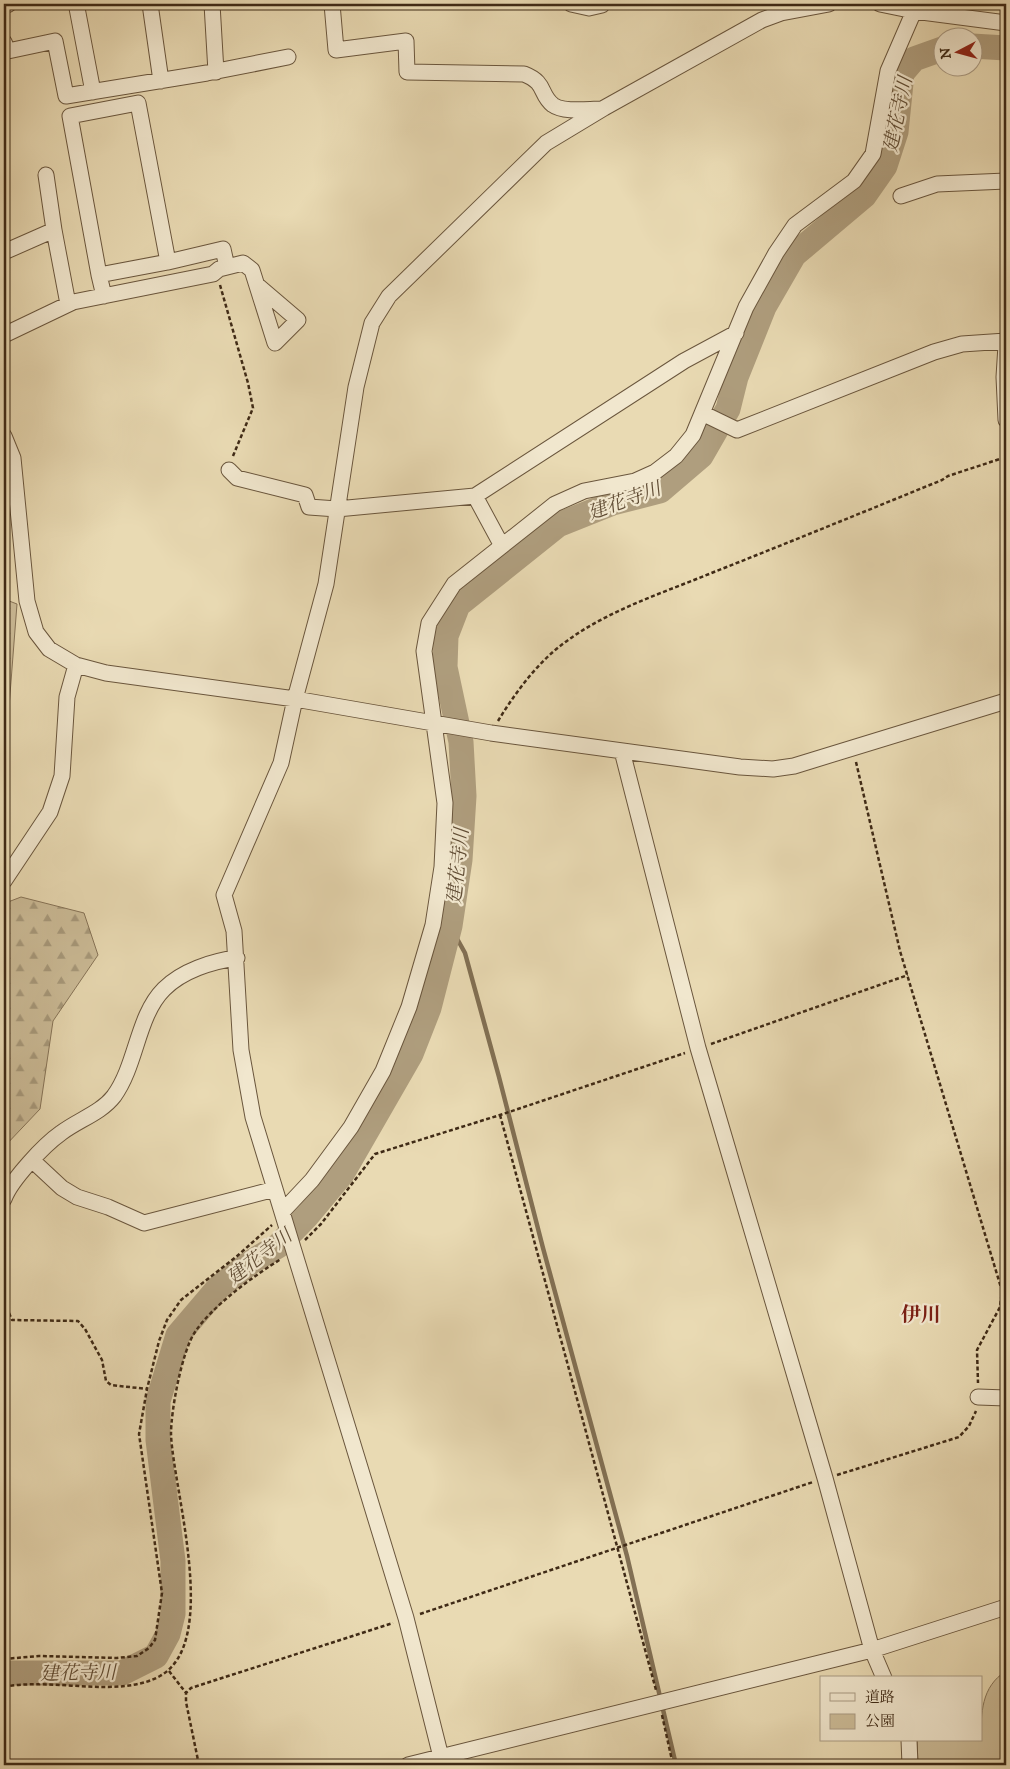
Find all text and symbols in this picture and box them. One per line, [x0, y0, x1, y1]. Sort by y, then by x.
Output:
north arrow [932, 28, 982, 78]
text: N [936, 46, 956, 60]
water label: 建花寺川 [879, 73, 918, 154]
water label: 建花寺川 [585, 477, 666, 525]
water label: 建花寺川 [443, 825, 474, 905]
water label: 建花寺川 [223, 1223, 299, 1290]
district label: 伊川 [901, 1303, 941, 1328]
water label: 建花寺川 [40, 1661, 118, 1686]
legend [820, 1676, 982, 1742]
text: 道路 [865, 1688, 895, 1707]
text: 公園 [865, 1712, 895, 1731]

